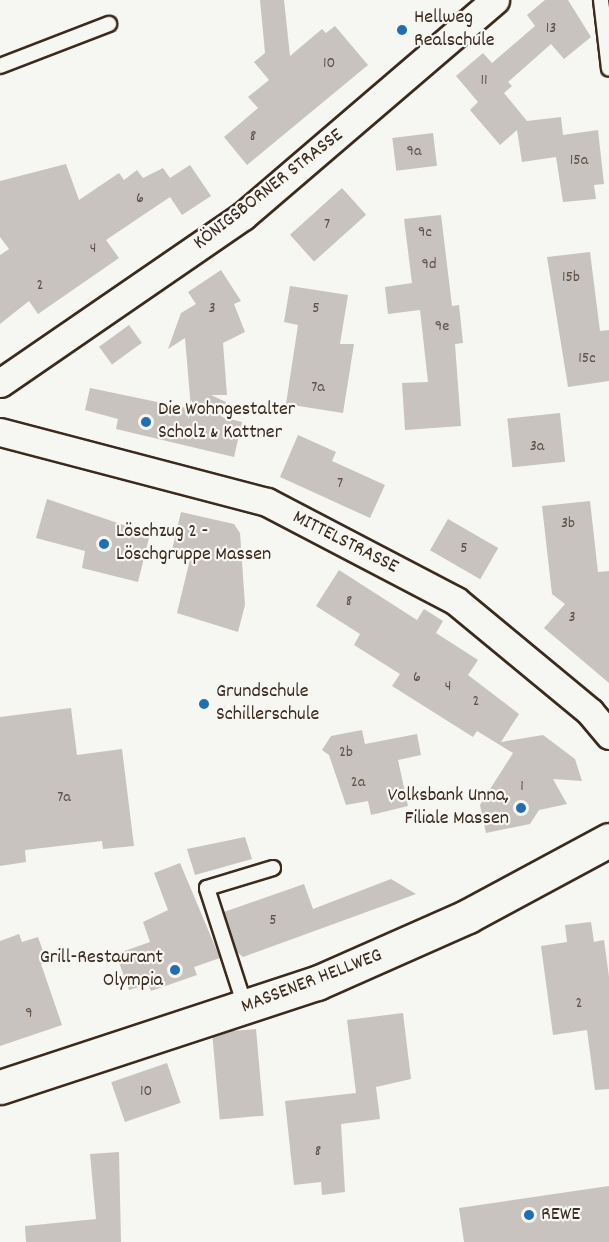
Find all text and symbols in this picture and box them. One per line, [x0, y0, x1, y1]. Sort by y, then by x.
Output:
place label: Hellweg Realschule [414, 6, 494, 53]
house number: 13 [546, 19, 556, 39]
marker: Hellweg Realschule [395, 23, 409, 37]
house number: 10 [323, 54, 335, 74]
house number: 11 [480, 71, 488, 91]
street label: KÖNIGSBORNER STRASSE [189, 124, 349, 256]
house number: 8 [250, 127, 256, 147]
house number: 9a [407, 142, 421, 162]
house number: 15a [570, 151, 588, 171]
house number: 6 [136, 189, 144, 209]
house number: 7 [324, 215, 330, 235]
house number: 9c [418, 223, 432, 243]
house number: 4 [90, 239, 96, 259]
house number: 9d [422, 255, 436, 275]
house number: 15b [562, 268, 580, 288]
house number: 2 [37, 276, 43, 296]
house number: 3 [208, 299, 216, 319]
house number: 5 [312, 299, 320, 319]
house number: 9e [435, 317, 449, 337]
house number: 15c [578, 349, 596, 369]
house number: 7a [311, 378, 325, 398]
place label: Die Wohngestalter Scholz & Kattner [158, 398, 295, 445]
marker: Die Wohngestalter Scholz & Kattner [139, 415, 153, 429]
house number: 3a [530, 437, 544, 457]
house number: 7 [337, 474, 343, 494]
street label: MITTELSTRASSE [288, 506, 402, 580]
house number: 3b [561, 514, 575, 534]
place label: Löschzug 2 - Löschgruppe Massen [116, 520, 271, 567]
marker: Löschzug 2 - Löschgruppe Massen [97, 537, 111, 551]
house number: 5 [460, 539, 468, 559]
house number: 8 [346, 592, 352, 612]
house number: 3 [568, 608, 576, 628]
house number: 6 [413, 668, 421, 688]
house number: 4 [445, 677, 451, 697]
place label: Grundschule Schillerschule [216, 680, 319, 727]
house number: 2 [473, 692, 479, 712]
marker: Grundschule Schillerschule [197, 697, 211, 711]
house number: 2b [339, 743, 353, 763]
house number: 2a [351, 773, 365, 793]
house number: 1 [520, 777, 524, 797]
place label: Volksbank Unna, Filiale Massen [388, 784, 509, 831]
house number: 7a [57, 788, 71, 808]
marker: Volksbank Unna, Filiale Massen [514, 801, 528, 815]
house number: 5 [269, 911, 277, 931]
street label: MASSENER HELLWEG [238, 944, 386, 1020]
place label: Grill-Restaurant Olympia [40, 946, 163, 993]
marker: Grill-Restaurant Olympia [168, 963, 182, 977]
house number: 2 [576, 994, 582, 1014]
house number: 9 [25, 1004, 33, 1024]
house number: 10 [140, 1082, 152, 1102]
house number: 8 [315, 1142, 321, 1162]
place label: REWE [541, 1203, 580, 1227]
marker: REWE [522, 1208, 536, 1222]

